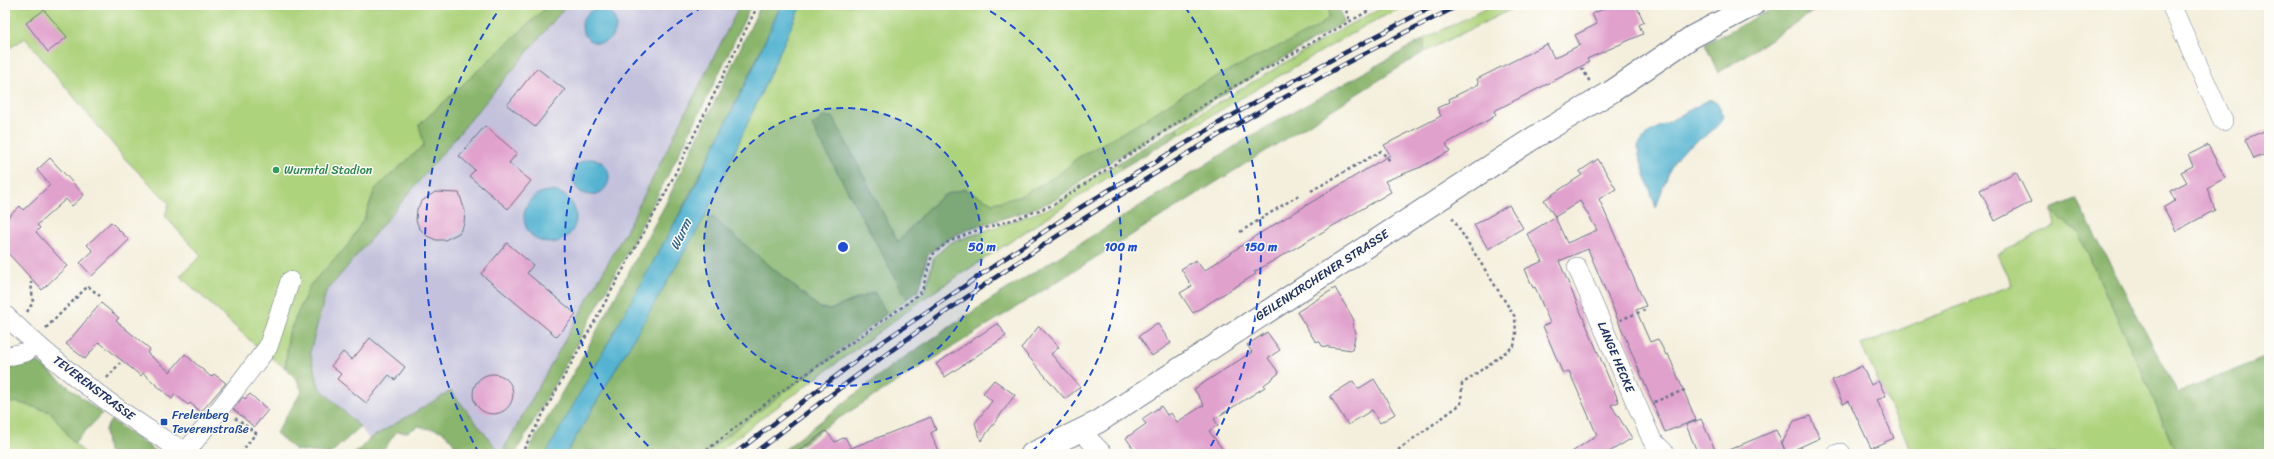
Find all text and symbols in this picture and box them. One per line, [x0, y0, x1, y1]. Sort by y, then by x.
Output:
place label: Wurmtal Stadion [284, 159, 373, 181]
marker: Wurmtal Stadion [271, 165, 281, 175]
water label: Wurm [663, 214, 698, 254]
street label: GEILENKIRCHENER STRASSE [1251, 223, 1395, 327]
text: 50 m [968, 236, 996, 258]
text: 100 m [1105, 236, 1138, 258]
text: 150 m [1245, 236, 1278, 258]
centre of rings [836, 240, 850, 254]
street label: LANGE HECKE [1591, 318, 1641, 397]
street label: TEVERENSTRASSE [48, 350, 141, 427]
place label: Frelenberg Teverenstraße [172, 404, 249, 440]
marker: Frelenberg Teverenstraße [159, 417, 169, 427]

